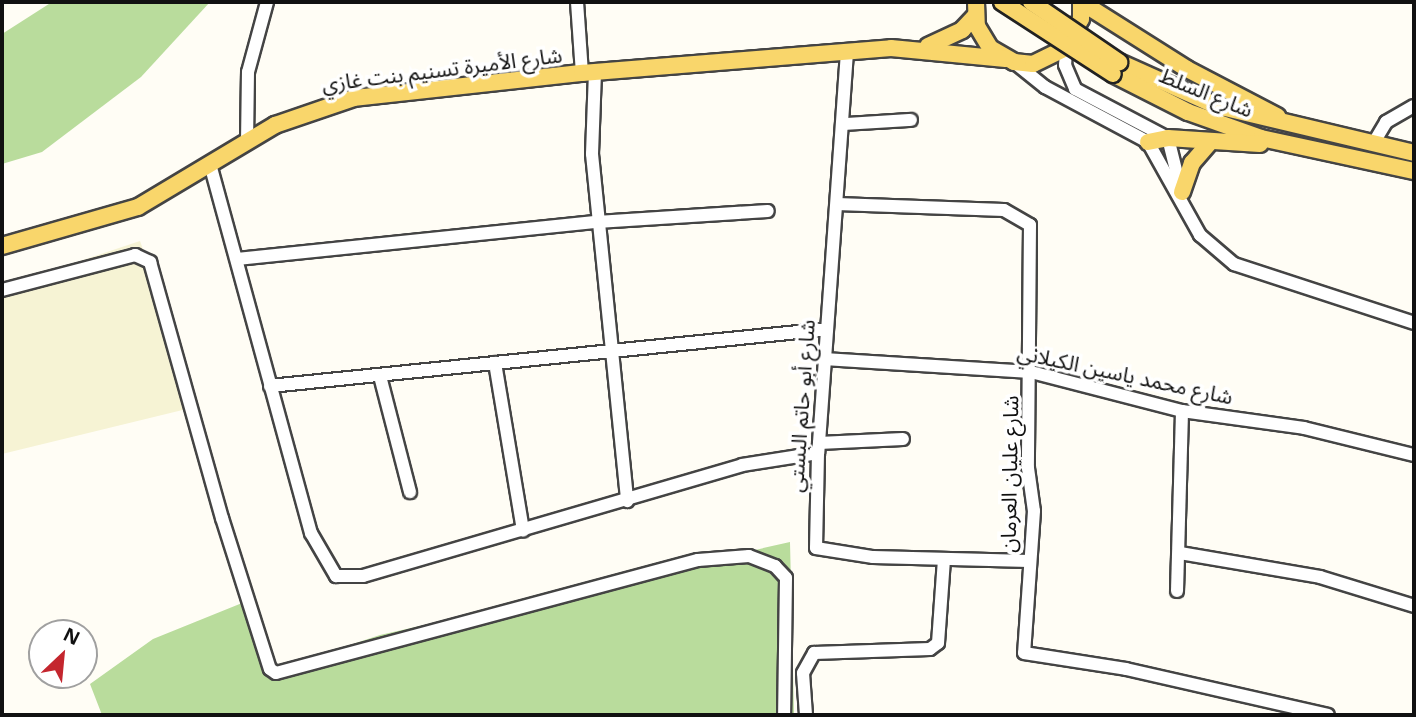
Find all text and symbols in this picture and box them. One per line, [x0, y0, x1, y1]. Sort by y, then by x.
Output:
street label: شارع الأميرة تسنيم بنت غازي [320, 43, 564, 97]
street label: شارع السلط [1156, 63, 1256, 123]
street label: شارع أبو حاتم البستي [783, 319, 821, 493]
street label: شارع محمد ياسين الكيلاني [1015, 340, 1235, 410]
street label: شارع عليان العرمان [996, 395, 1024, 553]
text: N [56, 616, 87, 658]
north arrow [28, 619, 98, 689]

